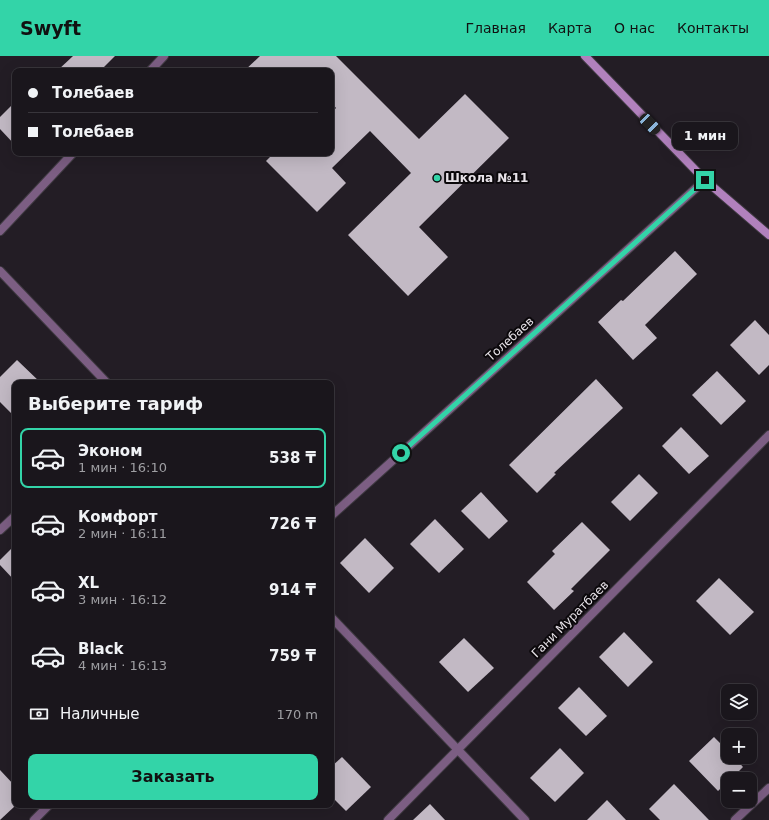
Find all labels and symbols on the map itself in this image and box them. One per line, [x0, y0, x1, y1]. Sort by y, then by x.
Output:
car [637, 111, 663, 137]
callout: 1 мин [672, 122, 738, 150]
place label: Школа №11 [445, 171, 528, 185]
route end [696, 171, 714, 189]
marker: Школа №11 [432, 173, 442, 183]
street label: Толебаев [483, 314, 537, 365]
route start [392, 444, 410, 462]
street label: Гани Муратбаев [529, 578, 611, 660]

